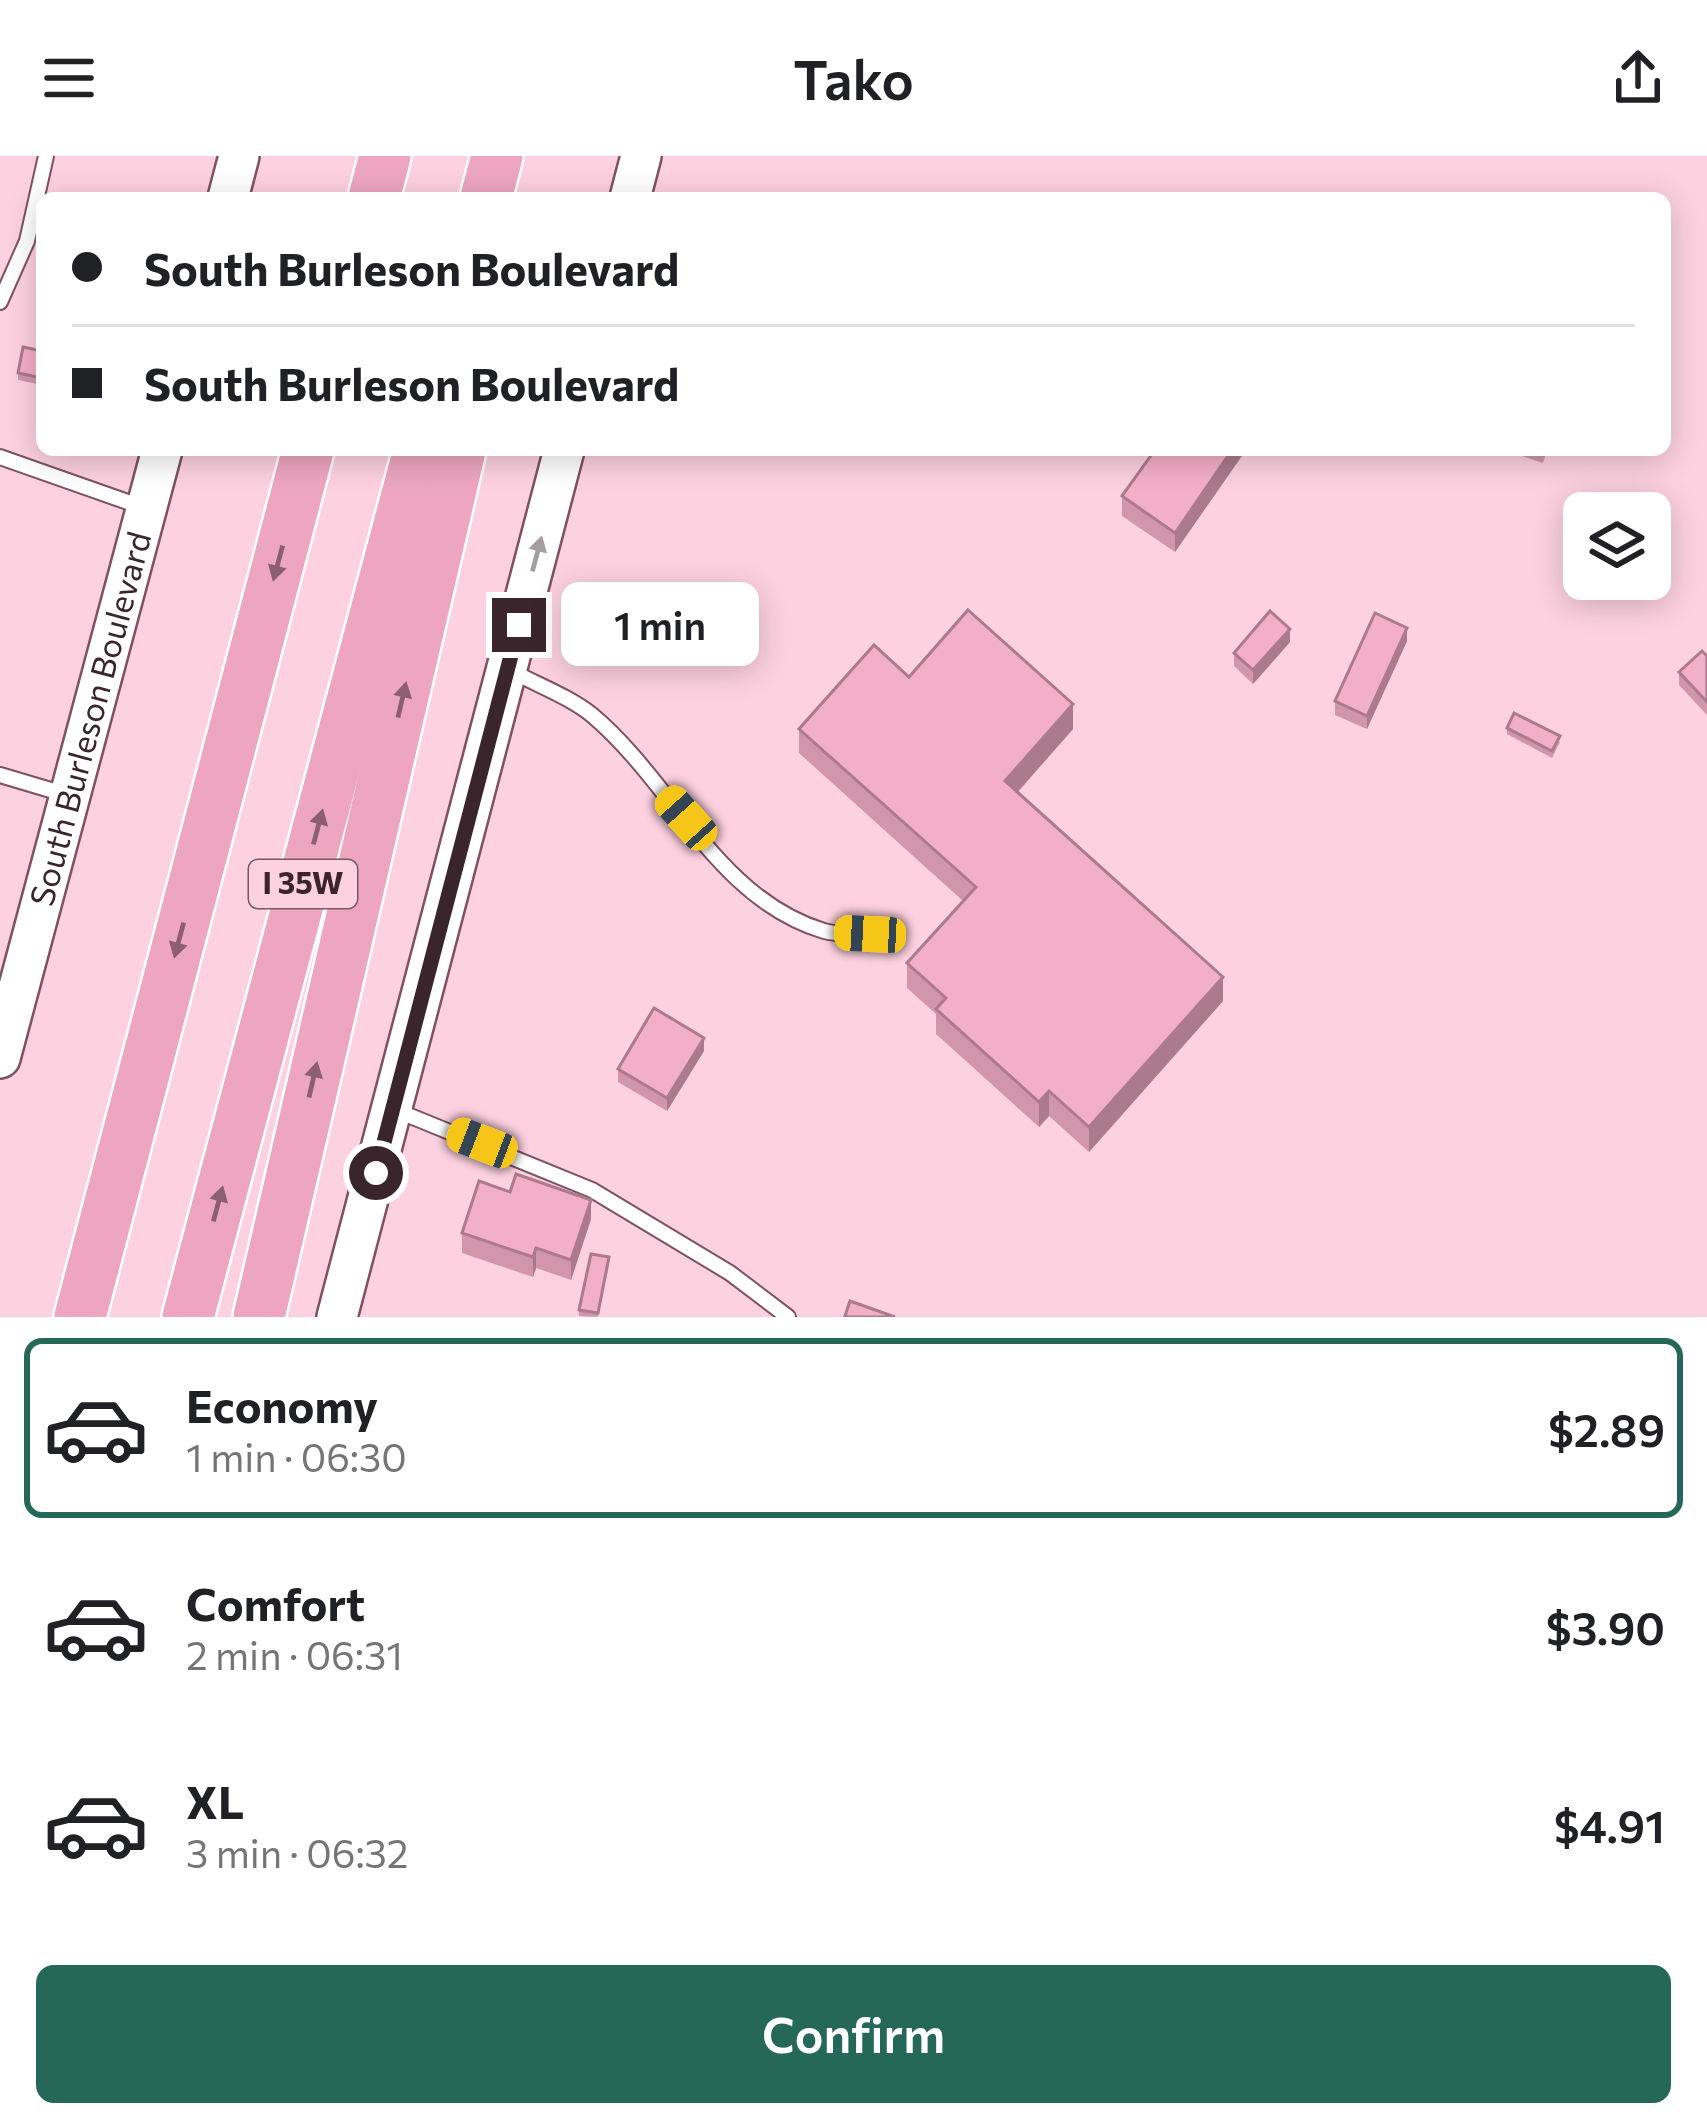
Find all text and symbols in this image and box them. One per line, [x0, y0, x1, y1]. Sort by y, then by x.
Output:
icon: menu [36, 45, 102, 111]
text: Tako [793, 45, 914, 111]
icon: share [1605, 45, 1671, 111]
text: South Burleson Boulevard [144, 240, 679, 295]
text: South Burleson Boulevard [144, 355, 679, 410]
map controls [1563, 492, 1671, 600]
button: layers [1563, 492, 1671, 600]
street label: South Burleson Boulevard [19, 527, 158, 910]
one-way arrow [529, 535, 548, 572]
one-way arrow [268, 545, 287, 582]
callout: 1 min [561, 583, 759, 667]
route end [492, 598, 546, 652]
text: 1 min [614, 600, 706, 648]
one-way arrow [393, 682, 412, 719]
car [649, 779, 723, 857]
one-way arrow [310, 808, 329, 845]
road number: I 35W [249, 860, 357, 908]
car [833, 914, 907, 954]
one-way arrow [169, 922, 188, 959]
one-way arrow [305, 1061, 324, 1099]
car [442, 1113, 522, 1173]
route start [349, 1146, 403, 1200]
one-way arrow [209, 1185, 228, 1222]
icon: car [42, 1374, 150, 1482]
text: Economy [186, 1377, 378, 1432]
text: $2.89 [1548, 1401, 1665, 1456]
text: 1 min · 06:30 [186, 1432, 407, 1480]
icon: car [42, 1572, 150, 1680]
text: Comfort [186, 1575, 365, 1630]
text: $3.90 [1546, 1599, 1665, 1654]
text: 2 min · 06:31 [186, 1630, 403, 1678]
icon: car [42, 1770, 150, 1878]
text: XL [186, 1773, 244, 1828]
text: $4.91 [1554, 1797, 1665, 1852]
text: 3 min · 06:32 [186, 1828, 408, 1876]
button: Confirm [36, 1965, 1671, 2103]

